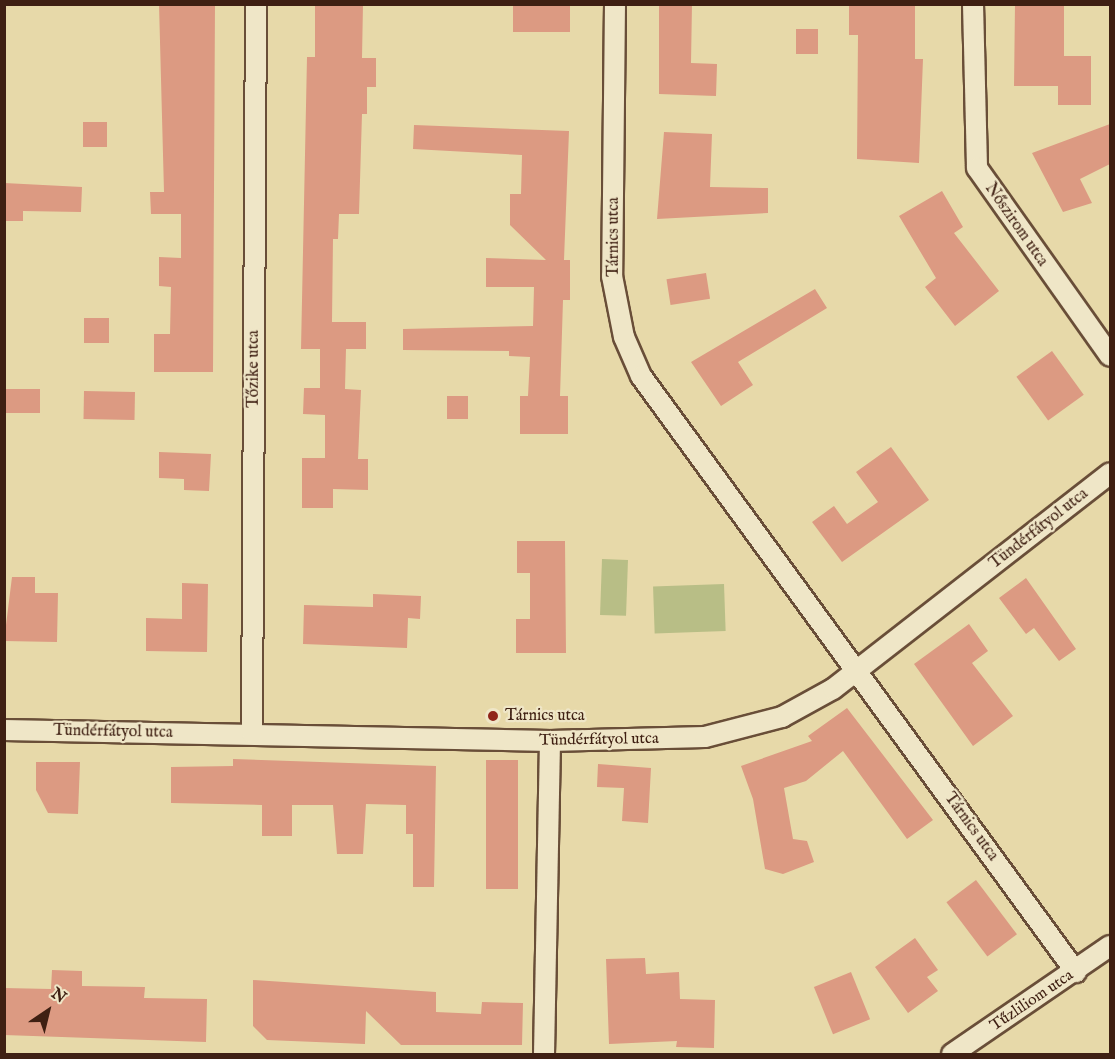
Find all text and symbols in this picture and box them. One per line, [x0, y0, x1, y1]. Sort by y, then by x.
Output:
street label: Nőszirom utca [980, 180, 1052, 270]
street label: Tárnics utca [604, 197, 624, 277]
street label: Tőzike utca [244, 330, 264, 408]
street label: Tündérfátyol utca [986, 485, 1092, 573]
place label: Tárnics utca [505, 706, 585, 726]
marker: Tárnics utca [486, 709, 500, 723]
street label: Tündérfátyol utca [53, 721, 173, 743]
street label: Tündérfátyol utca [539, 729, 659, 751]
street label: Tárnics utca [940, 789, 1002, 865]
street label: Tűzliliom utca [987, 966, 1077, 1036]
north arrow [18, 981, 78, 1041]
text: N [47, 984, 70, 1008]

